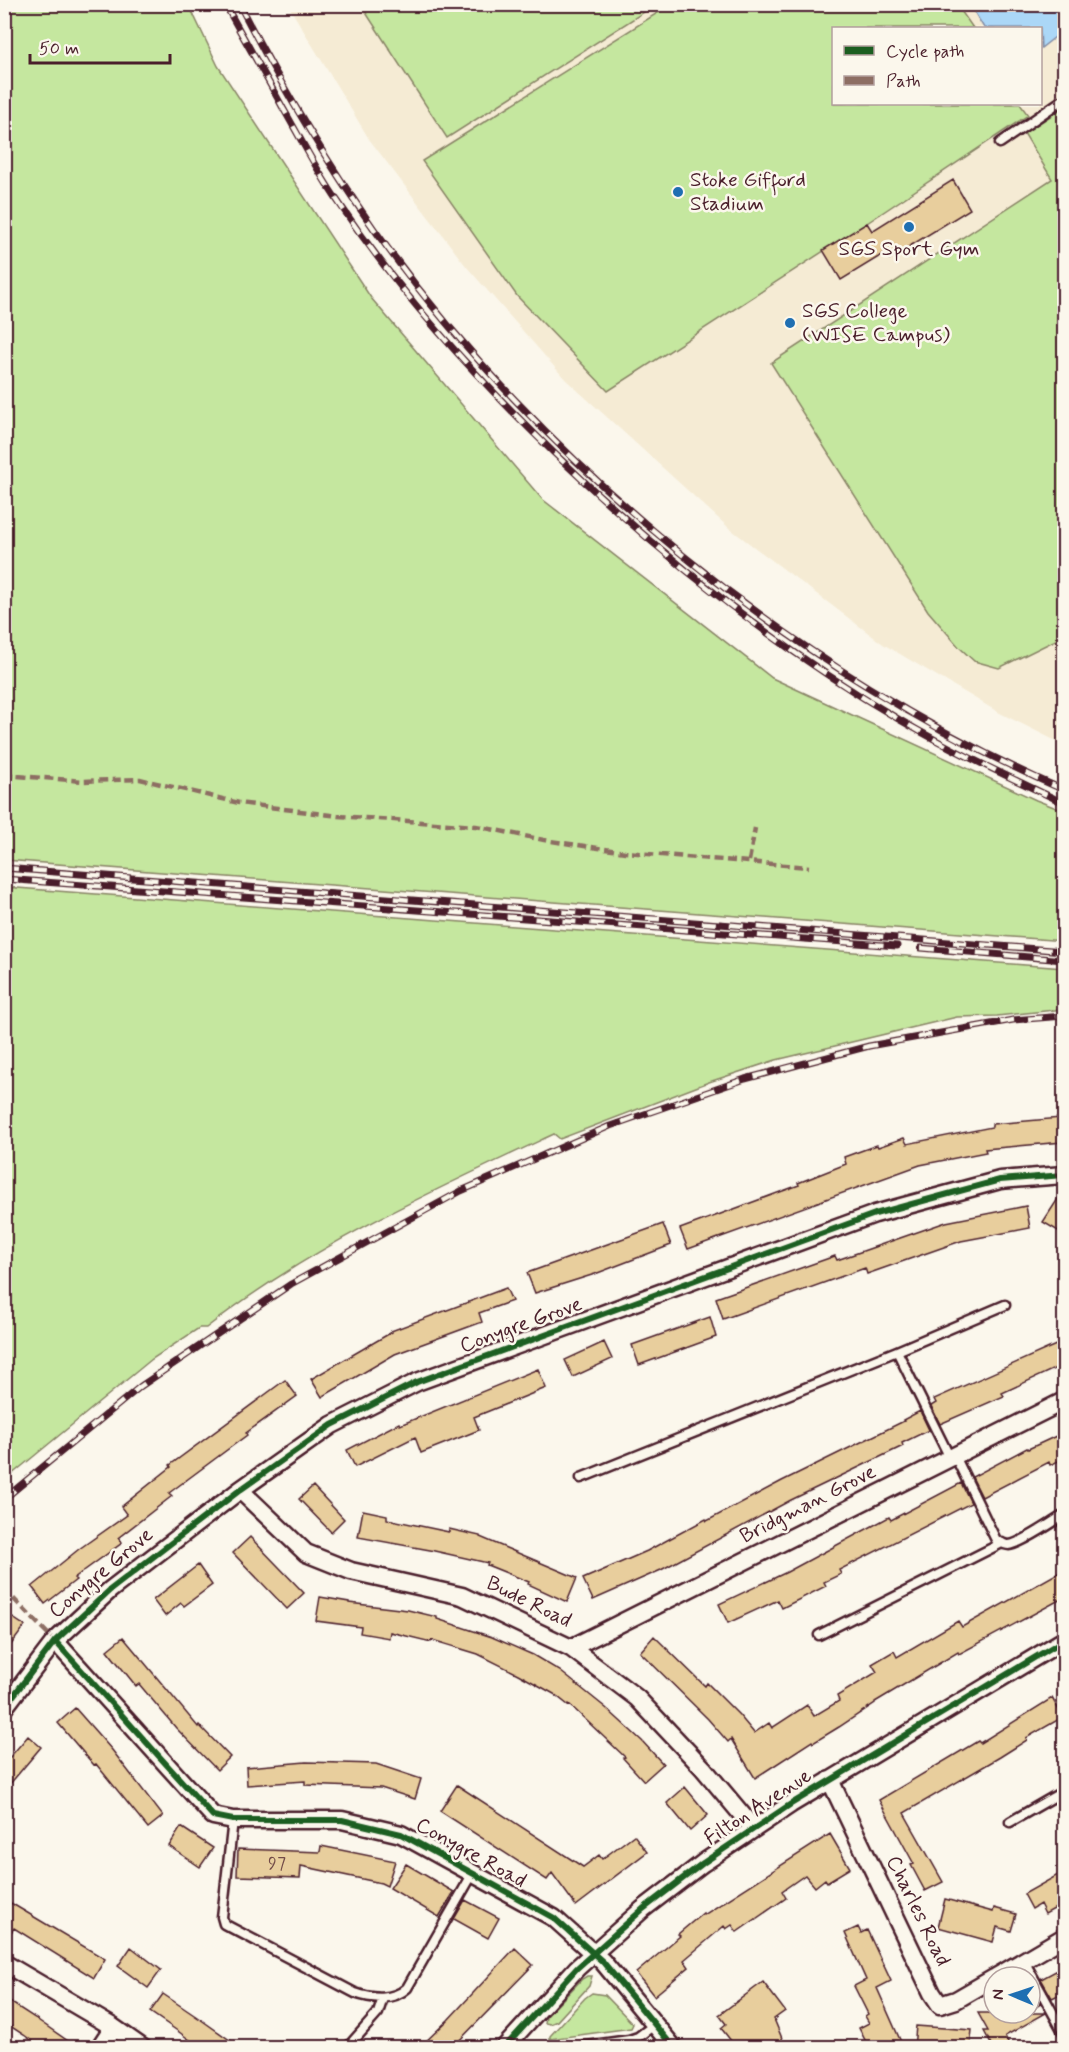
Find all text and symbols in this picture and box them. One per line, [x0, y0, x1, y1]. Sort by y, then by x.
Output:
scale bar [30, 27, 170, 65]
legend [832, 27, 1042, 105]
text: 50 m [39, 37, 79, 61]
text: Cycle path [886, 40, 964, 64]
text: Path [886, 70, 921, 94]
place label: Stoke Gifford Stadium [690, 166, 806, 218]
marker: Stoke Gifford Stadium [671, 185, 685, 199]
marker: SGS Sport Gym [902, 220, 916, 234]
place label: SGS Sport Gym [839, 235, 980, 263]
place label: SGS College (WISE Campus) [802, 297, 951, 349]
marker: SGS College (WISE Campus) [783, 316, 797, 330]
street label: Conygre Grove [456, 1290, 586, 1360]
street label: Bridgman Grove [735, 1458, 881, 1550]
street label: Conygre Grove [43, 1521, 159, 1625]
street label: Bude Road [482, 1569, 576, 1635]
street label: Filton Avenue [699, 1762, 817, 1852]
street label: Conygre Road [411, 1811, 531, 1895]
street label: Charles Road [879, 1851, 957, 1971]
house number: 97 [268, 1852, 286, 1876]
north arrow [982, 1965, 1042, 2025]
text: N [988, 1989, 1009, 2000]

